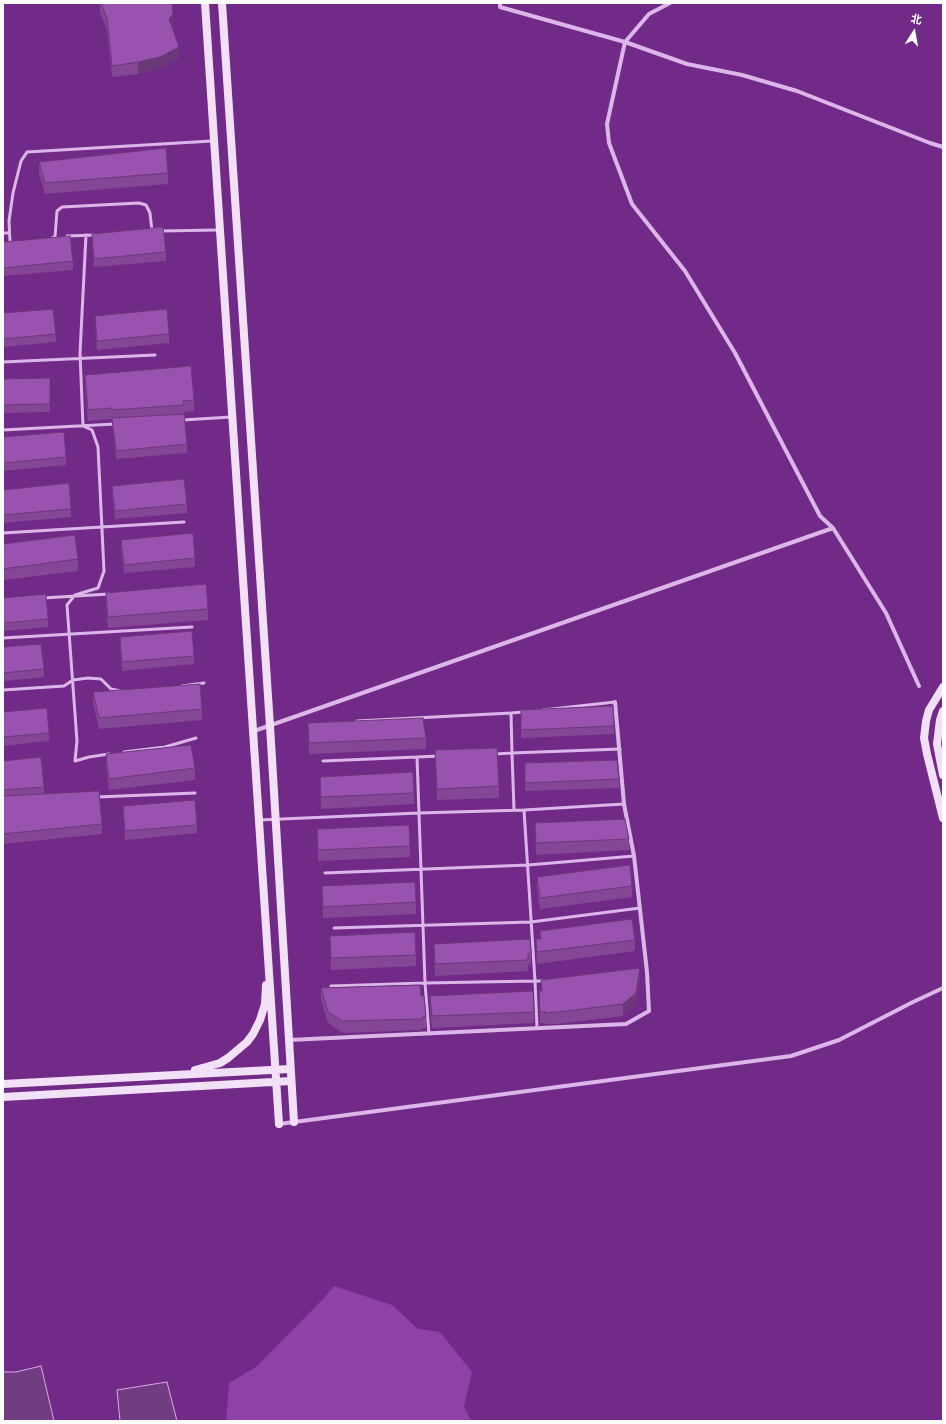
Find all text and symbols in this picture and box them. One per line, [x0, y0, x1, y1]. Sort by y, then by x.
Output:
north arrow [894, 12, 934, 52]
text: 北 [910, 12, 923, 27]

